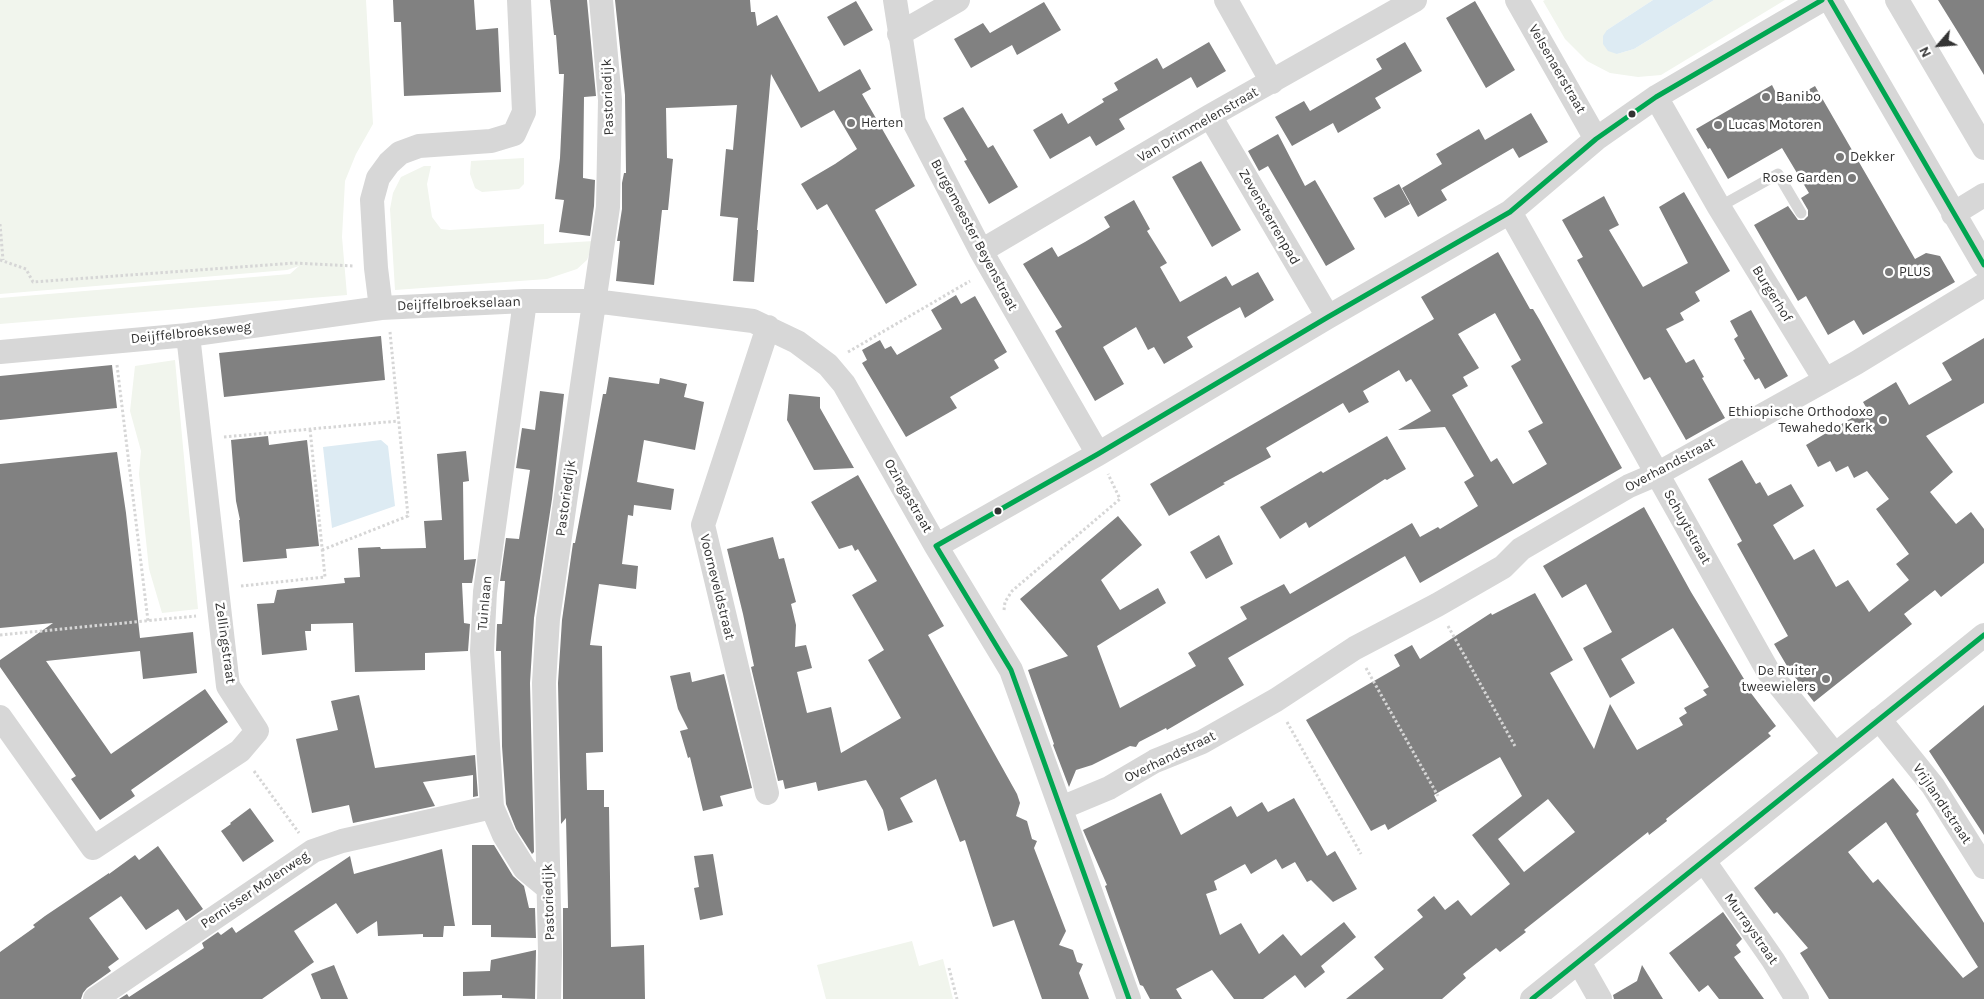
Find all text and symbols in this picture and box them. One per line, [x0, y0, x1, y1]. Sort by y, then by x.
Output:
north arrow [1914, 20, 1964, 70]
street label: Velsenaerstraat [1525, 22, 1589, 116]
text: N [1915, 44, 1935, 60]
street label: Pastoriedijk [598, 58, 618, 136]
street label: Van Drimmelenstraat [1135, 84, 1261, 166]
place label: Banibo [1776, 89, 1821, 105]
marker: Banibo [1760, 91, 1772, 103]
unlabelled marker [1627, 109, 1637, 119]
place label: Herten [861, 115, 904, 131]
marker: Herten [845, 117, 857, 129]
place label: Lucas Motoren [1728, 117, 1822, 133]
marker: Lucas Motoren [1712, 119, 1724, 131]
place label: Dekker [1850, 149, 1894, 165]
marker: Dekker [1834, 151, 1846, 163]
street label: Burgemeester Beyenstraat [927, 156, 1021, 314]
street label: Zevensterrenpad [1235, 166, 1303, 268]
place label: Rose Garden [1762, 170, 1842, 186]
marker: Rose Garden [1846, 172, 1858, 184]
street label: Burgerhof [1748, 263, 1796, 325]
place label: PLUS [1899, 264, 1931, 280]
marker: PLUS [1883, 266, 1895, 278]
street label: Deijffelbroekselaan [397, 293, 521, 315]
street label: Deijffelbroekseweg [130, 318, 252, 348]
place label: Ethiopische Orthodoxe Tewahedo Kerk [1728, 404, 1873, 437]
marker: Ethiopische Orthodoxe Tewahedo Kerk [1877, 414, 1889, 426]
street label: Overhandstraat [1622, 434, 1718, 496]
street label: Ozingastraat [880, 456, 936, 536]
street label: Pastoriedijk [552, 459, 580, 537]
street label: Schuytstraat [1660, 487, 1714, 567]
unlabelled marker [993, 506, 1003, 516]
street label: Voorneveldstraat [696, 532, 738, 642]
street label: Tuinlaan [474, 575, 496, 631]
street label: Zellingstraat [211, 601, 239, 685]
place label: De Ruiter tweewielers [1741, 663, 1816, 696]
marker: De Ruiter tweewielers [1820, 673, 1832, 685]
street label: Overhandstraat [1122, 728, 1218, 786]
street label: Vrijlandtstraat [1909, 761, 1975, 847]
street label: Pernisser Molenweg [198, 847, 312, 933]
street label: Pastoriedijk [539, 863, 559, 941]
street label: Murraystraat [1720, 890, 1782, 968]

